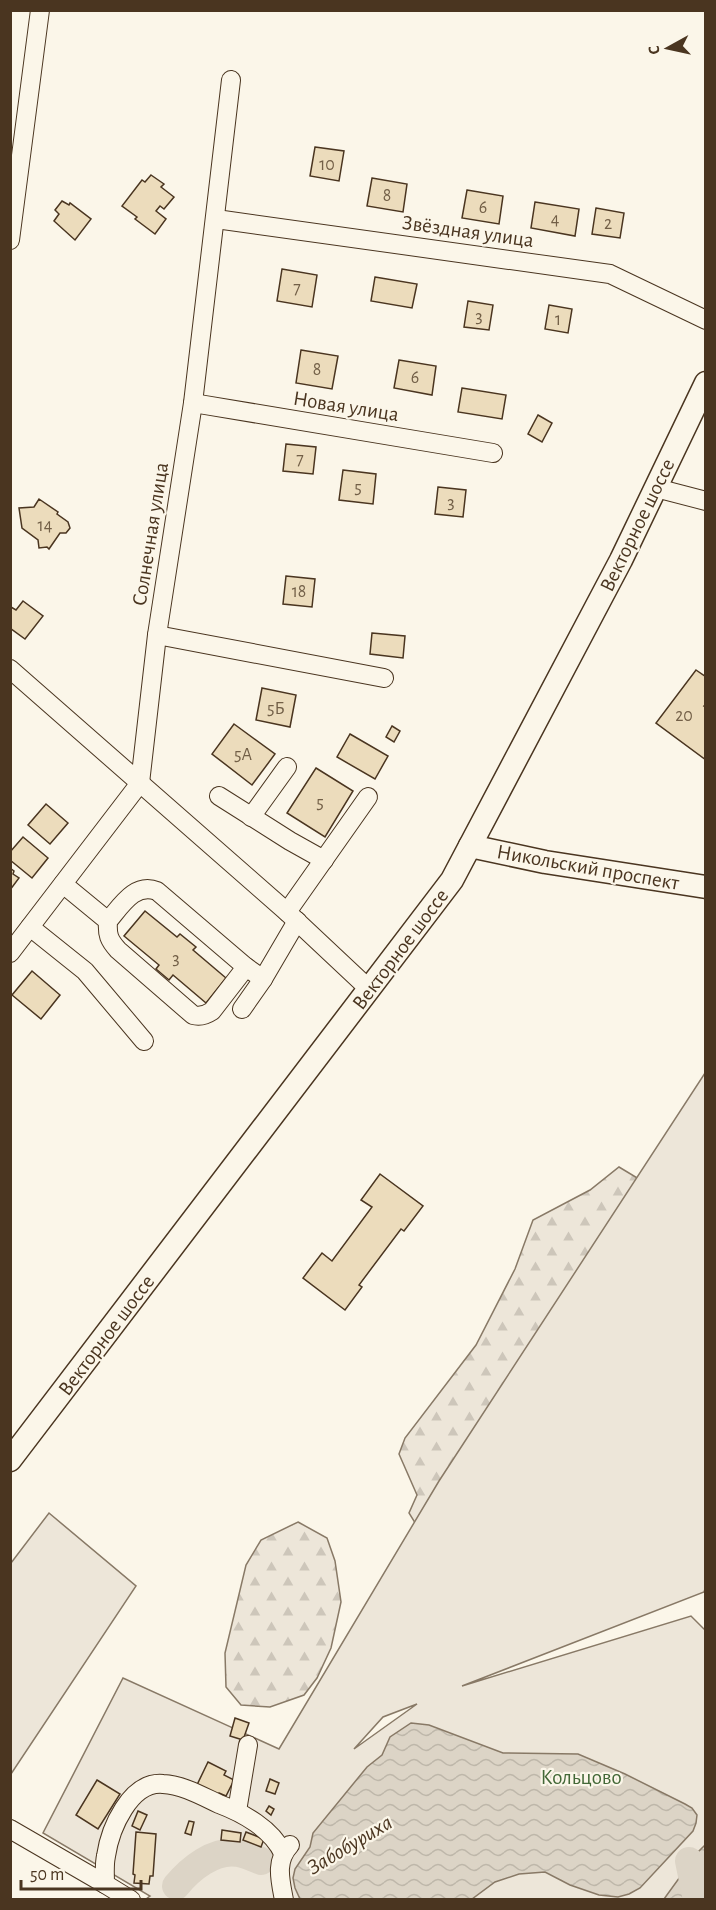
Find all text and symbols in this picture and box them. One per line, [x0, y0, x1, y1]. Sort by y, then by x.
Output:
north arrow [638, 18, 698, 78]
text: С [646, 44, 663, 55]
house number: 10 [319, 156, 335, 174]
house number: 8 [383, 187, 391, 205]
house number: 6 [479, 199, 487, 217]
house number: 4 [551, 211, 560, 229]
street label: Звёздная улица [401, 212, 536, 251]
house number: 2 [604, 215, 612, 233]
house number: 7 [293, 280, 301, 298]
house number: 3 [475, 308, 483, 326]
house number: 1 [555, 311, 561, 329]
house number: 8 [313, 361, 321, 379]
house number: 6 [411, 369, 419, 387]
street label: Новая улица [292, 388, 401, 425]
house number: 7 [296, 451, 304, 469]
street label: Векторное шоссе [596, 455, 679, 595]
street label: Солнечная улица [129, 460, 172, 607]
house number: 5 [354, 479, 362, 497]
house number: 3 [447, 494, 455, 512]
house number: 14 [38, 517, 53, 535]
house number: 18 [292, 583, 306, 601]
house number: 5Б [267, 700, 285, 718]
house number: 20 [675, 707, 693, 725]
house number: 5А [234, 746, 252, 764]
house number: 5 [316, 794, 324, 812]
street label: Никольский проспект [495, 841, 681, 894]
street label: Векторное шоссе [348, 885, 452, 1014]
house number: 3 [172, 950, 180, 968]
street label: Векторное шоссе [54, 1271, 158, 1400]
park label: Кольцово [540, 1767, 622, 1788]
water label: Забобуриха [303, 1811, 396, 1880]
scale bar [21, 1853, 141, 1891]
text: 50 m [30, 1866, 64, 1884]

